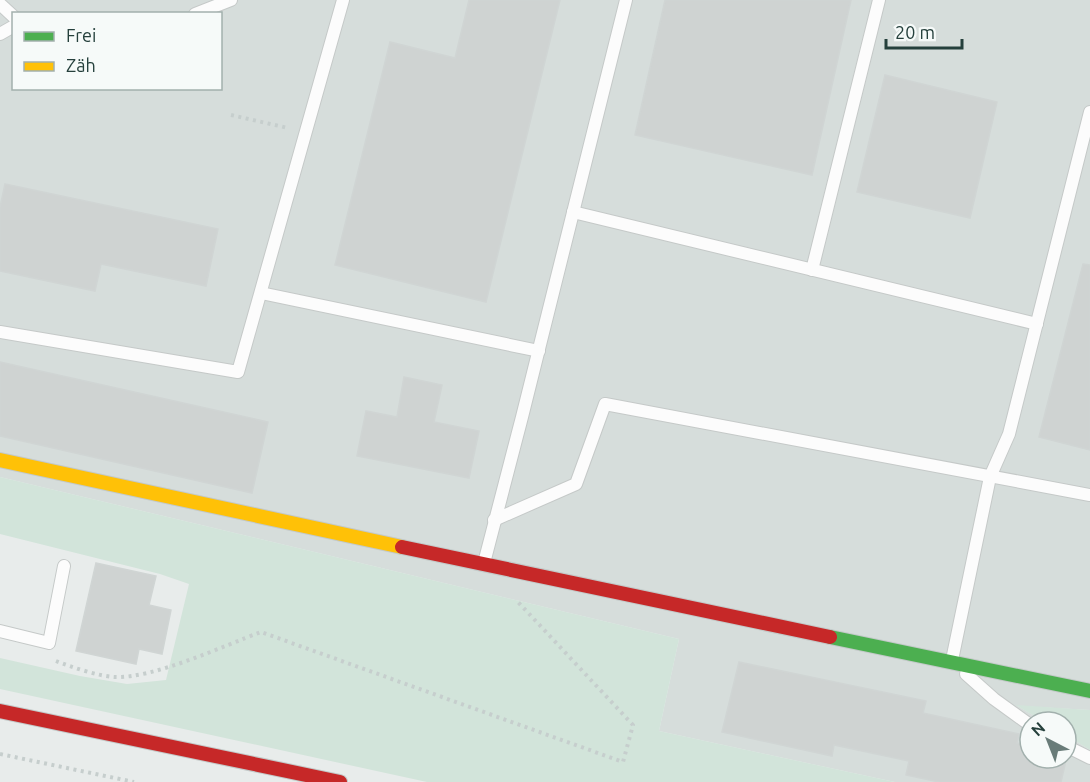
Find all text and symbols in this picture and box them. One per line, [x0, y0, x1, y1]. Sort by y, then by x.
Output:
legend [12, 12, 222, 90]
scale bar [886, 12, 962, 50]
text: 20 m [895, 22, 935, 42]
text: Frei [66, 25, 96, 45]
text: Zäh [66, 55, 96, 75]
north arrow [1018, 710, 1078, 770]
text: N [1028, 718, 1048, 740]

